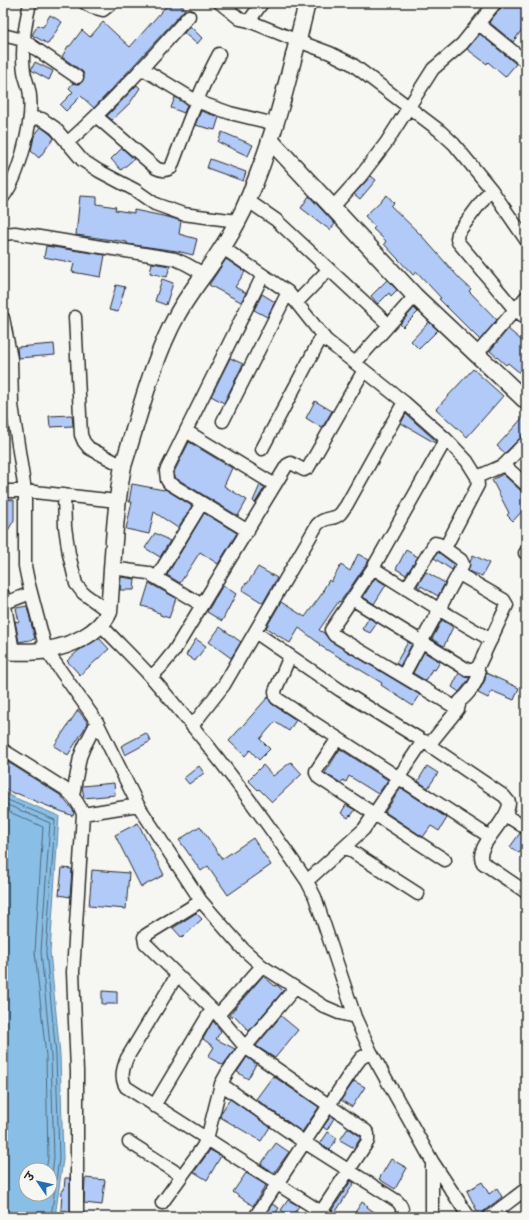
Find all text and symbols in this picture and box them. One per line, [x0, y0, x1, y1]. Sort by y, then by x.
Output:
north arrow [18, 1162, 58, 1202]
text: उ [22, 1169, 38, 1184]

